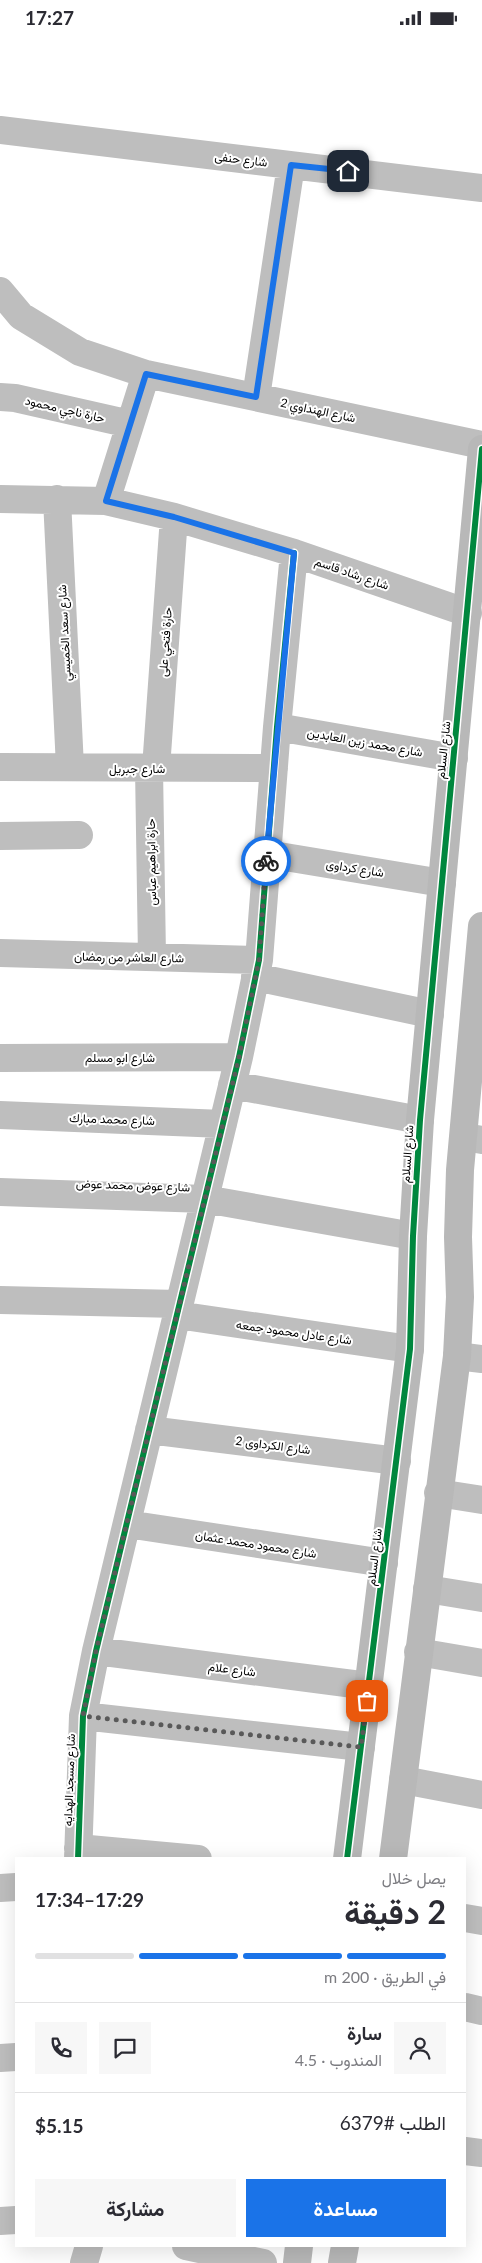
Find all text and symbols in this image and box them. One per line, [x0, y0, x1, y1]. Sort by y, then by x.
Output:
text: 17:27 [25, 6, 74, 29]
street label: شارع حنفى [214, 148, 268, 172]
pin [327, 150, 369, 192]
icon: home [334, 157, 362, 185]
street label: حارة ناجي محمود [23, 393, 106, 428]
street label: شارع الهنداوي 2 [278, 395, 357, 428]
street label: شارع رشاد قاسم [312, 553, 391, 595]
street label: شارع سعد الخميسي [54, 584, 77, 682]
street label: حارة فتحي على [155, 607, 178, 677]
street label: شارع السلام [433, 720, 455, 780]
street label: شارع محمد زين العابدين [306, 724, 424, 762]
street label: شارع جبريل [109, 761, 165, 778]
street label: حارة ابراهيم عباس [143, 818, 160, 906]
courier [241, 836, 291, 886]
icon: bike [252, 847, 280, 875]
street label: شارع كرداوى [325, 856, 385, 882]
street label: شارع العاشر من رمضان [74, 949, 184, 967]
street label: شارع ابو مسلم [85, 1050, 155, 1067]
street label: شارع محمد مبارك [69, 1110, 155, 1130]
street label: شارع السلام [397, 1125, 418, 1184]
street label: شارع عوض محمد عوض [76, 1176, 190, 1196]
street label: شارع عادل محمود جمعه [235, 1316, 353, 1350]
street label: شارع الكرداوى 2 [234, 1433, 311, 1459]
street label: شارع محمود محمد عثمان [194, 1527, 318, 1563]
street label: شارع السلام [363, 1527, 387, 1587]
street label: شارع علام [207, 1659, 257, 1681]
pin [346, 1680, 388, 1722]
icon: bag [353, 1687, 381, 1715]
street label: شارع مسجد الهدايه [60, 1733, 80, 1827]
text: يصل خلال [382, 1868, 446, 1887]
text: 17:29–17:34 [35, 1888, 144, 1911]
text: 2 دقيقة [344, 1892, 446, 1931]
text: في الطريق · 200 m [324, 1967, 446, 1986]
text: سارة [347, 2021, 382, 2044]
button: phone [35, 2022, 87, 2074]
button: chat [99, 2022, 151, 2074]
button: person [394, 2022, 446, 2074]
text: المندوب · 4.5 [295, 2050, 382, 2069]
text: الطلب #6379 [340, 2111, 446, 2134]
text: $5.15 [35, 2114, 84, 2137]
button: مشاركة [35, 2179, 236, 2237]
button: مساعدة [246, 2179, 446, 2237]

